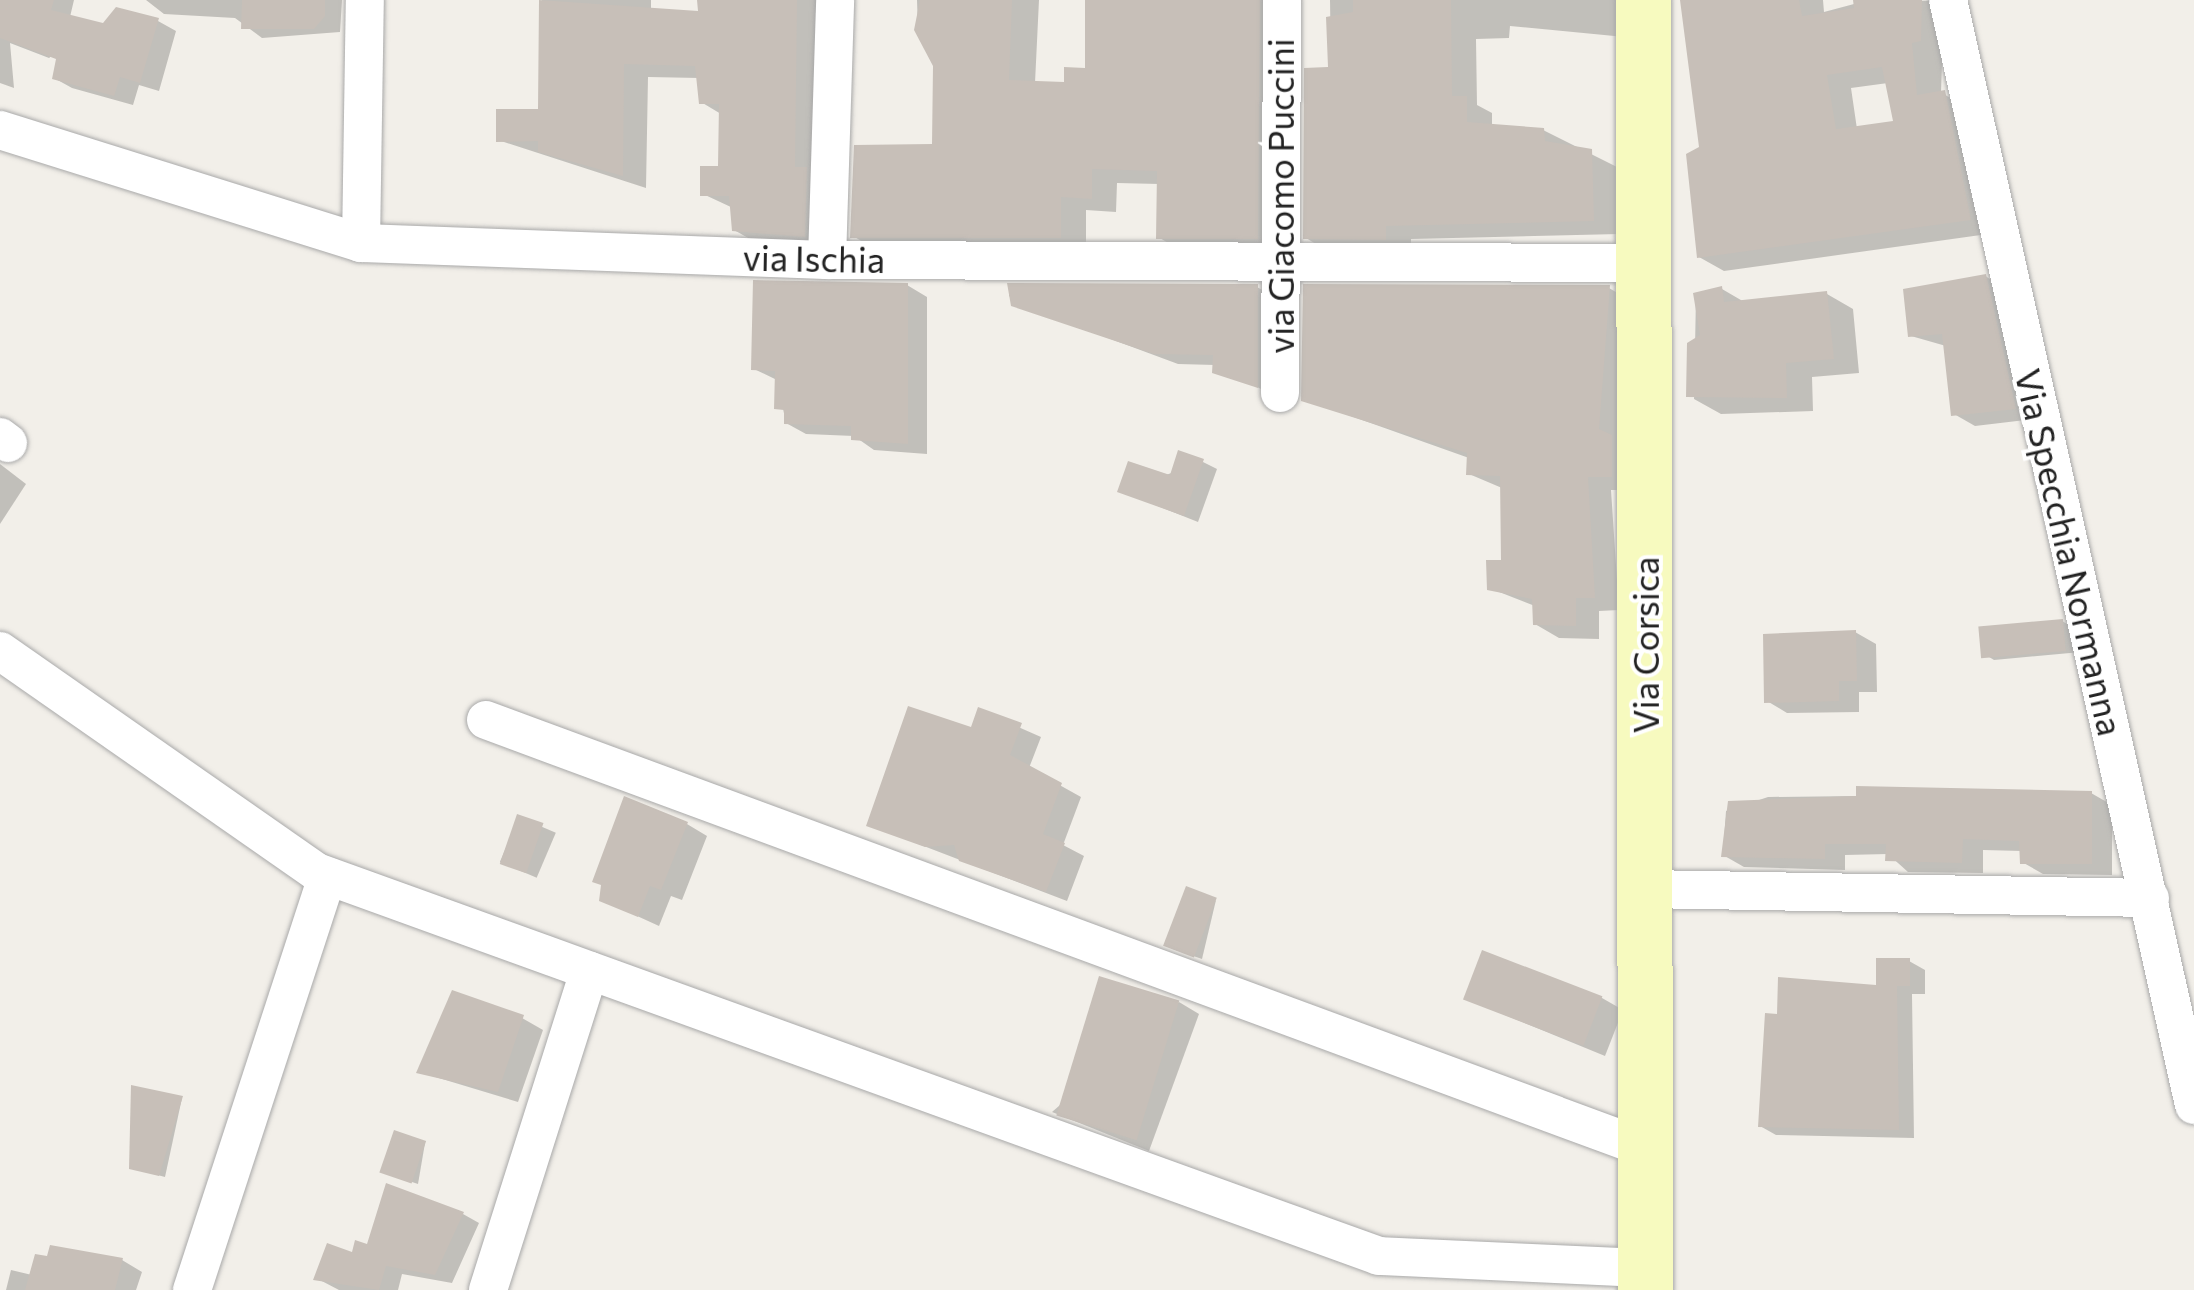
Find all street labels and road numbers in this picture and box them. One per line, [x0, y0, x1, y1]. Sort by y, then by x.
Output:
street label: via Giacomo Puccini [1259, 38, 1301, 354]
street label: via Ischia [742, 236, 886, 280]
street label: Via Specchia Normanna [2007, 365, 2133, 739]
street label: Via Corsica [1624, 557, 1666, 733]

